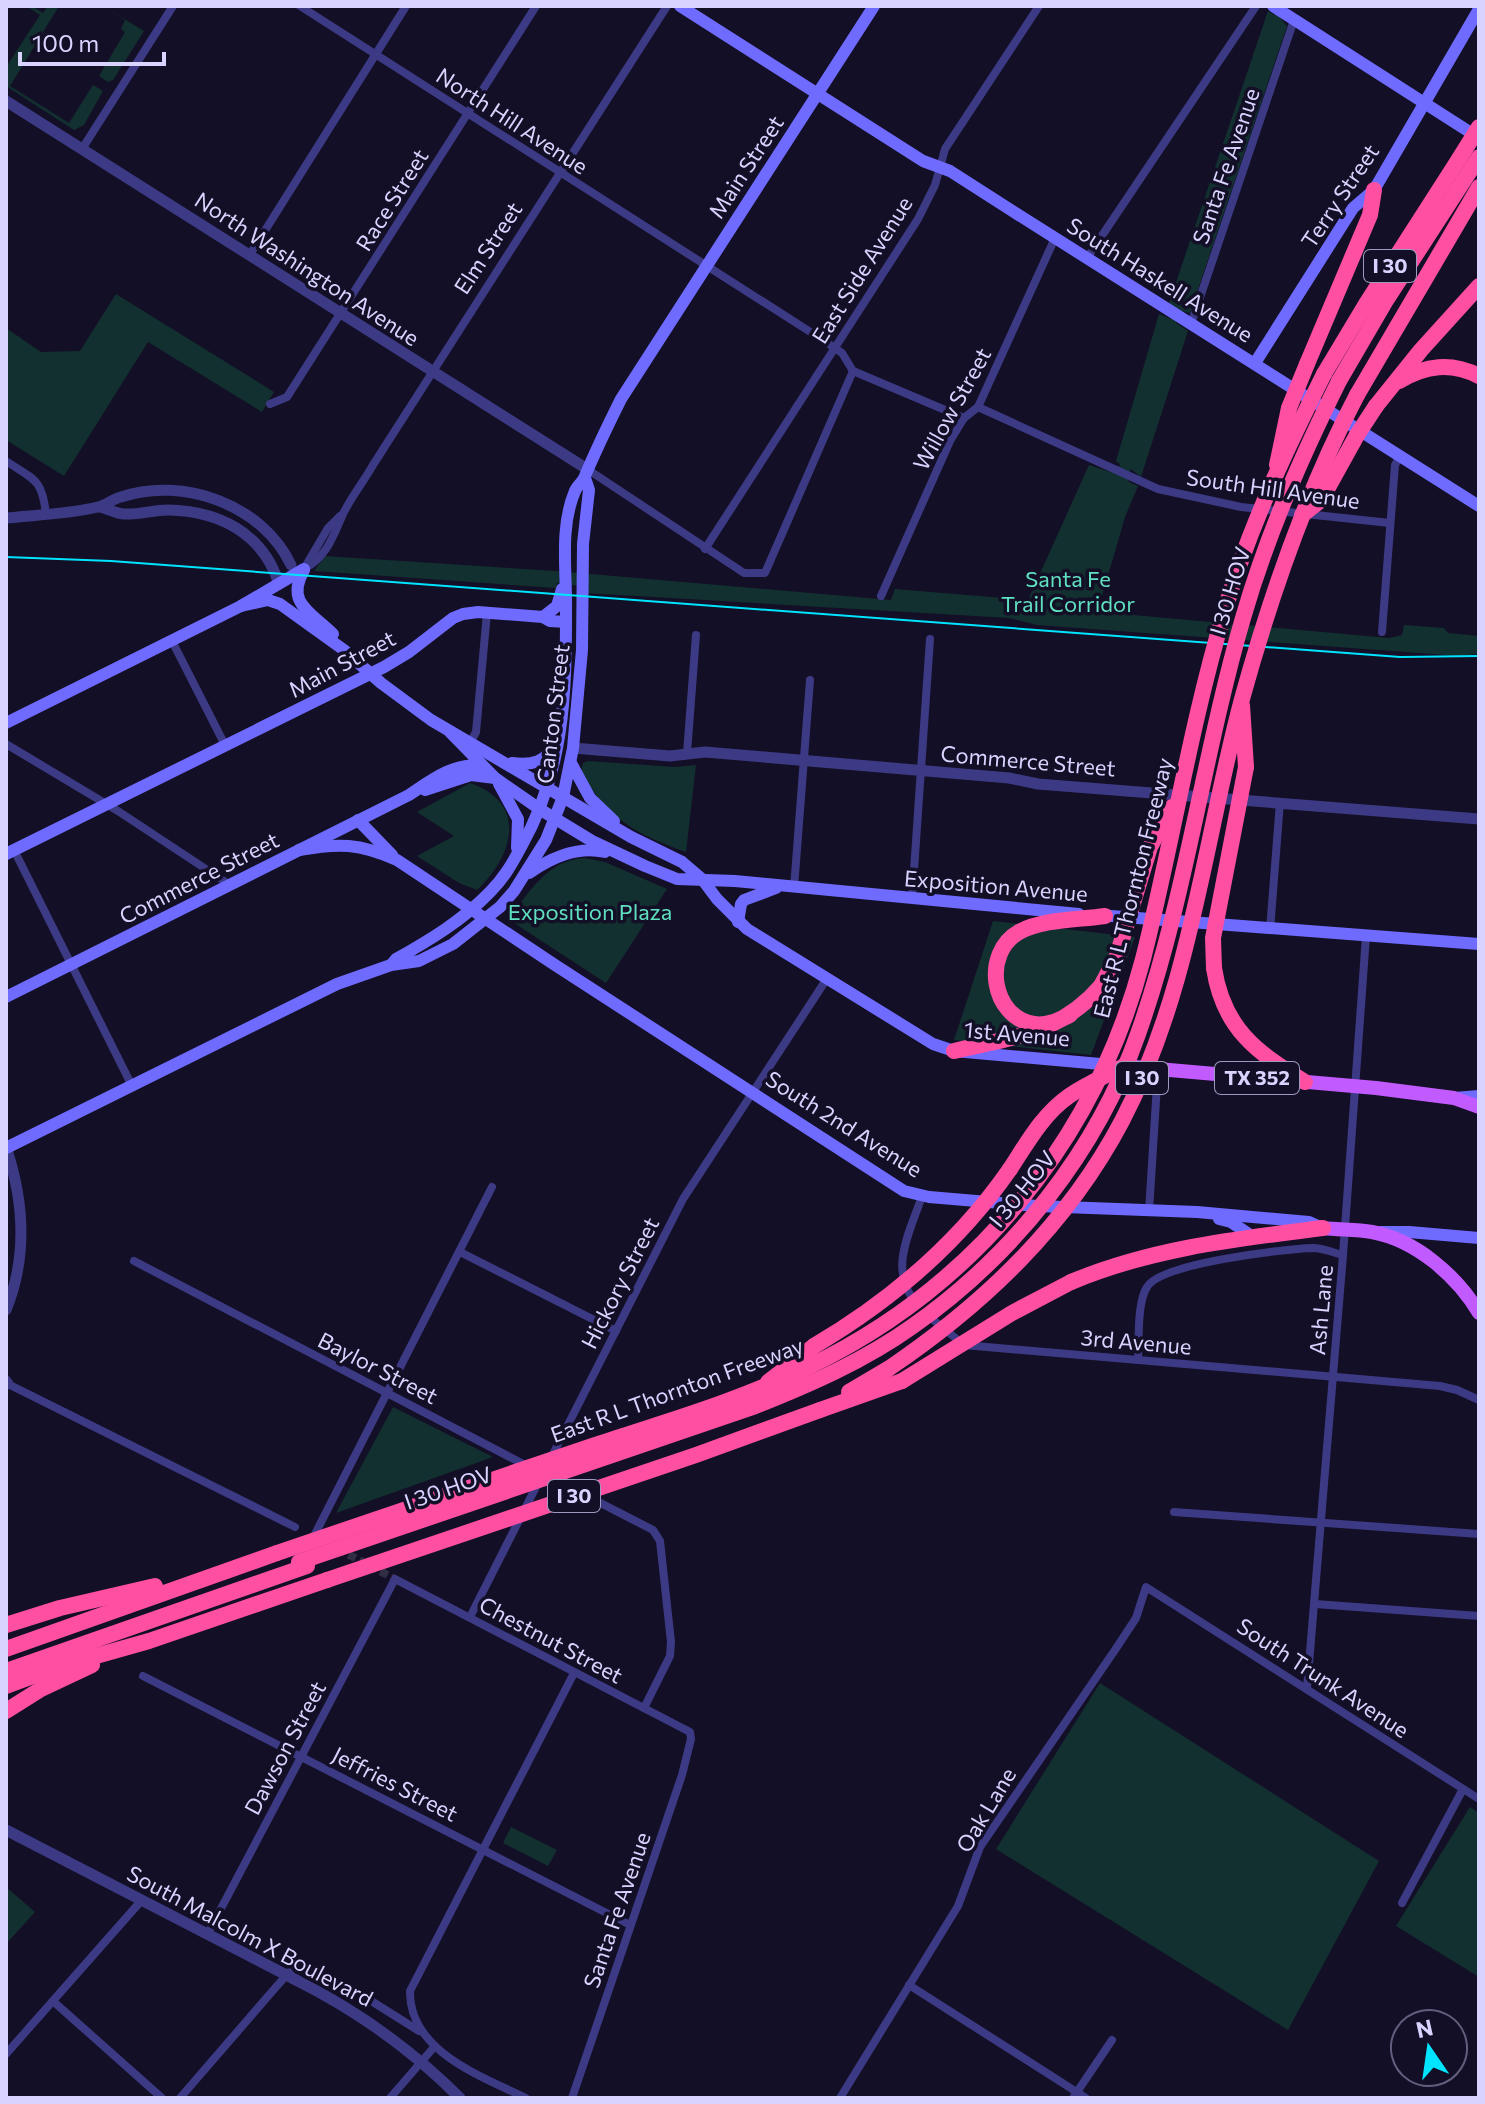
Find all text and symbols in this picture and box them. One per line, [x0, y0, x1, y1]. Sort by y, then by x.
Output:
scale bar [20, 16, 164, 66]
text: 100 m [32, 28, 99, 57]
street label: North Hill Avenue [431, 62, 593, 180]
street label: Santa Fe Avenue [1186, 84, 1265, 247]
street label: Main Street [702, 110, 789, 223]
street label: Terry Street [1295, 139, 1384, 253]
street label: Race Street [350, 144, 434, 256]
street label: North Washington Avenue [190, 186, 425, 351]
street label: East Side Avenue [806, 191, 918, 348]
street label: Elm Street [448, 197, 527, 299]
street label: South Haskell Avenue [1062, 211, 1258, 348]
road number: I 30 [1364, 250, 1416, 282]
street label: Willow Street [907, 343, 996, 475]
street label: South Hill Avenue [1185, 463, 1362, 514]
street label: I 30 HOV [1203, 544, 1256, 638]
park label: Santa Fe Trail Corridor [1001, 565, 1135, 617]
street label: Main Street [284, 624, 400, 703]
street label: Canton Street [531, 643, 574, 785]
street label: Commerce Street [939, 739, 1117, 782]
street label: East R L Thornton Freeway [1087, 755, 1178, 1021]
street label: Commerce Street [114, 826, 283, 929]
street label: Exposition Avenue [903, 864, 1089, 907]
park label: Exposition Plaza [508, 898, 672, 925]
street label: 1st Avenue [963, 1015, 1071, 1052]
road number: I 30 [1116, 1062, 1168, 1094]
road number: TX 352 [1215, 1062, 1299, 1094]
street label: South 2nd Avenue [761, 1065, 927, 1183]
street label: I 30 HOV [983, 1145, 1061, 1232]
street label: Hickory Street [575, 1212, 664, 1353]
street label: Ash Lane [1303, 1264, 1338, 1356]
street label: 3rd Avenue [1079, 1323, 1193, 1360]
street label: Baylor Street [314, 1326, 443, 1409]
street label: East R L Thornton Freeway [547, 1331, 807, 1448]
street label: I 30 HOV [401, 1460, 495, 1515]
road number: I 30 [548, 1480, 600, 1512]
street label: Chestnut Street [475, 1590, 628, 1689]
street label: South Trunk Avenue [1232, 1612, 1414, 1743]
street label: Dawson Street [238, 1676, 331, 1819]
street label: Jeffries Street [328, 1740, 462, 1827]
street label: Oak Lane [950, 1763, 1021, 1857]
street label: Santa Fe Avenue [577, 1828, 656, 1991]
street label: South Malcolm X Boulevard [123, 1859, 378, 2012]
north arrow [1389, 2008, 1469, 2088]
text: N [1413, 2013, 1435, 2043]

